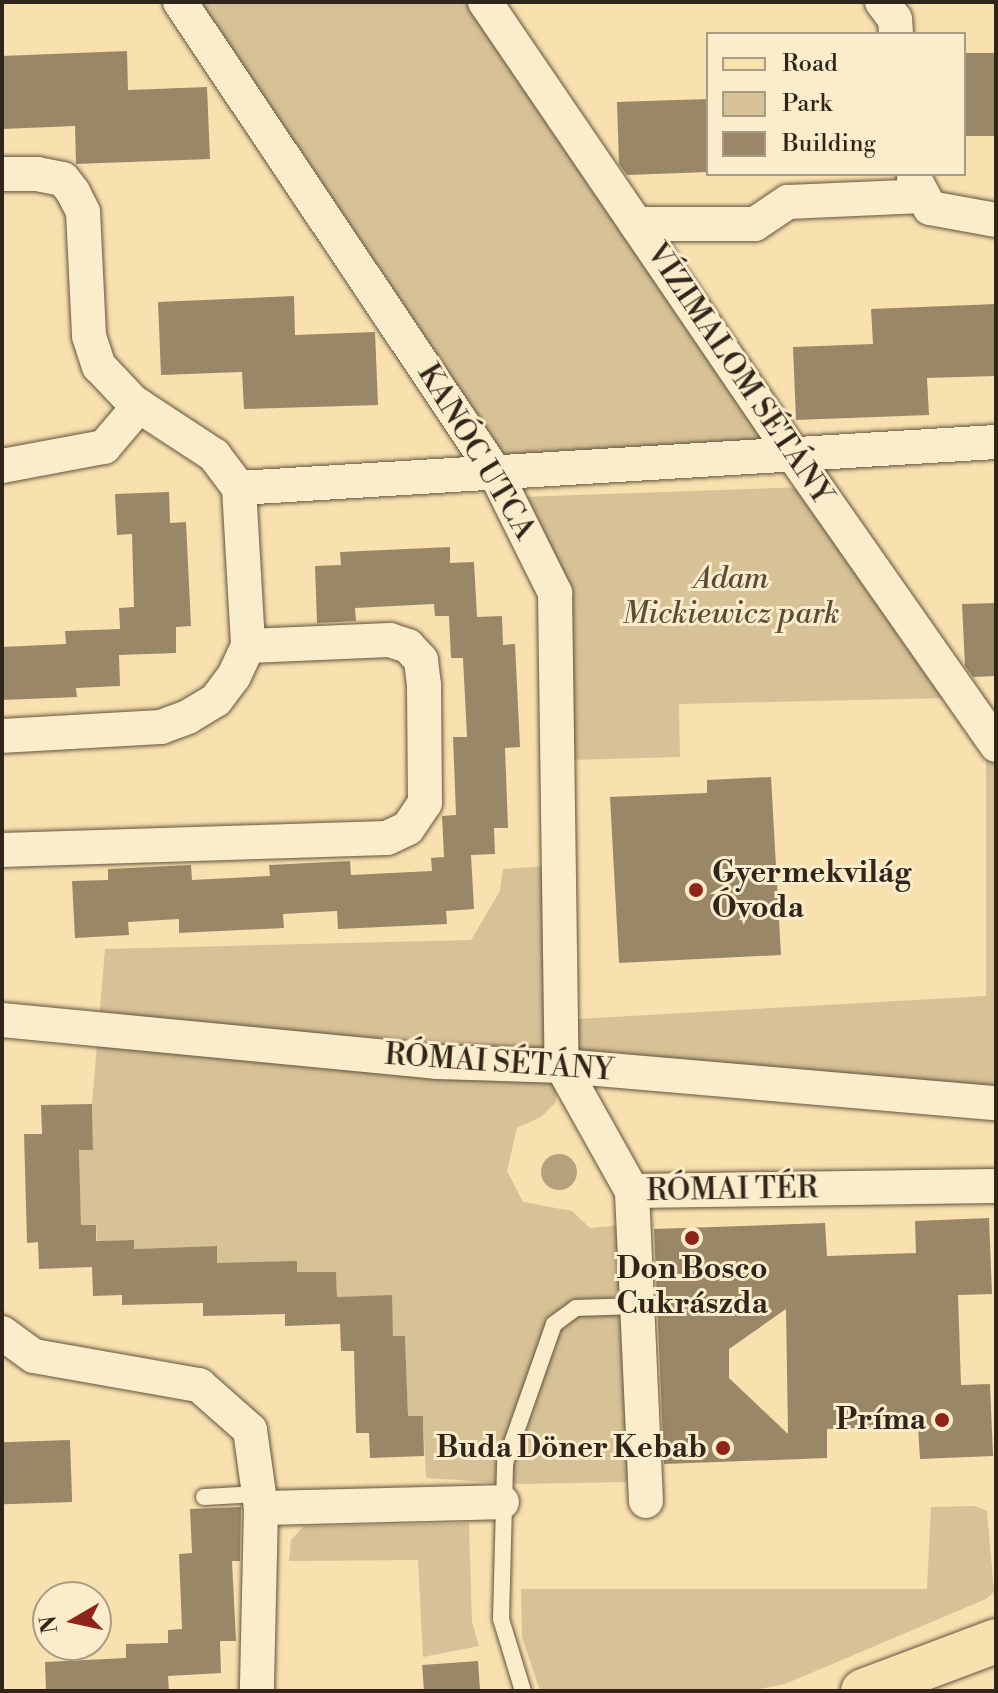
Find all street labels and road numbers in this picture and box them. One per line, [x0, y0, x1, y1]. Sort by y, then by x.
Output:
street label: VÍZIMALOM SÉTÁNY [638, 237, 840, 511]
street label: KANÓC UTCA [409, 358, 543, 546]
street label: RÓMAI SÉTÁNY [383, 1037, 615, 1089]
street label: RÓMAI TÉR [646, 1171, 818, 1209]

